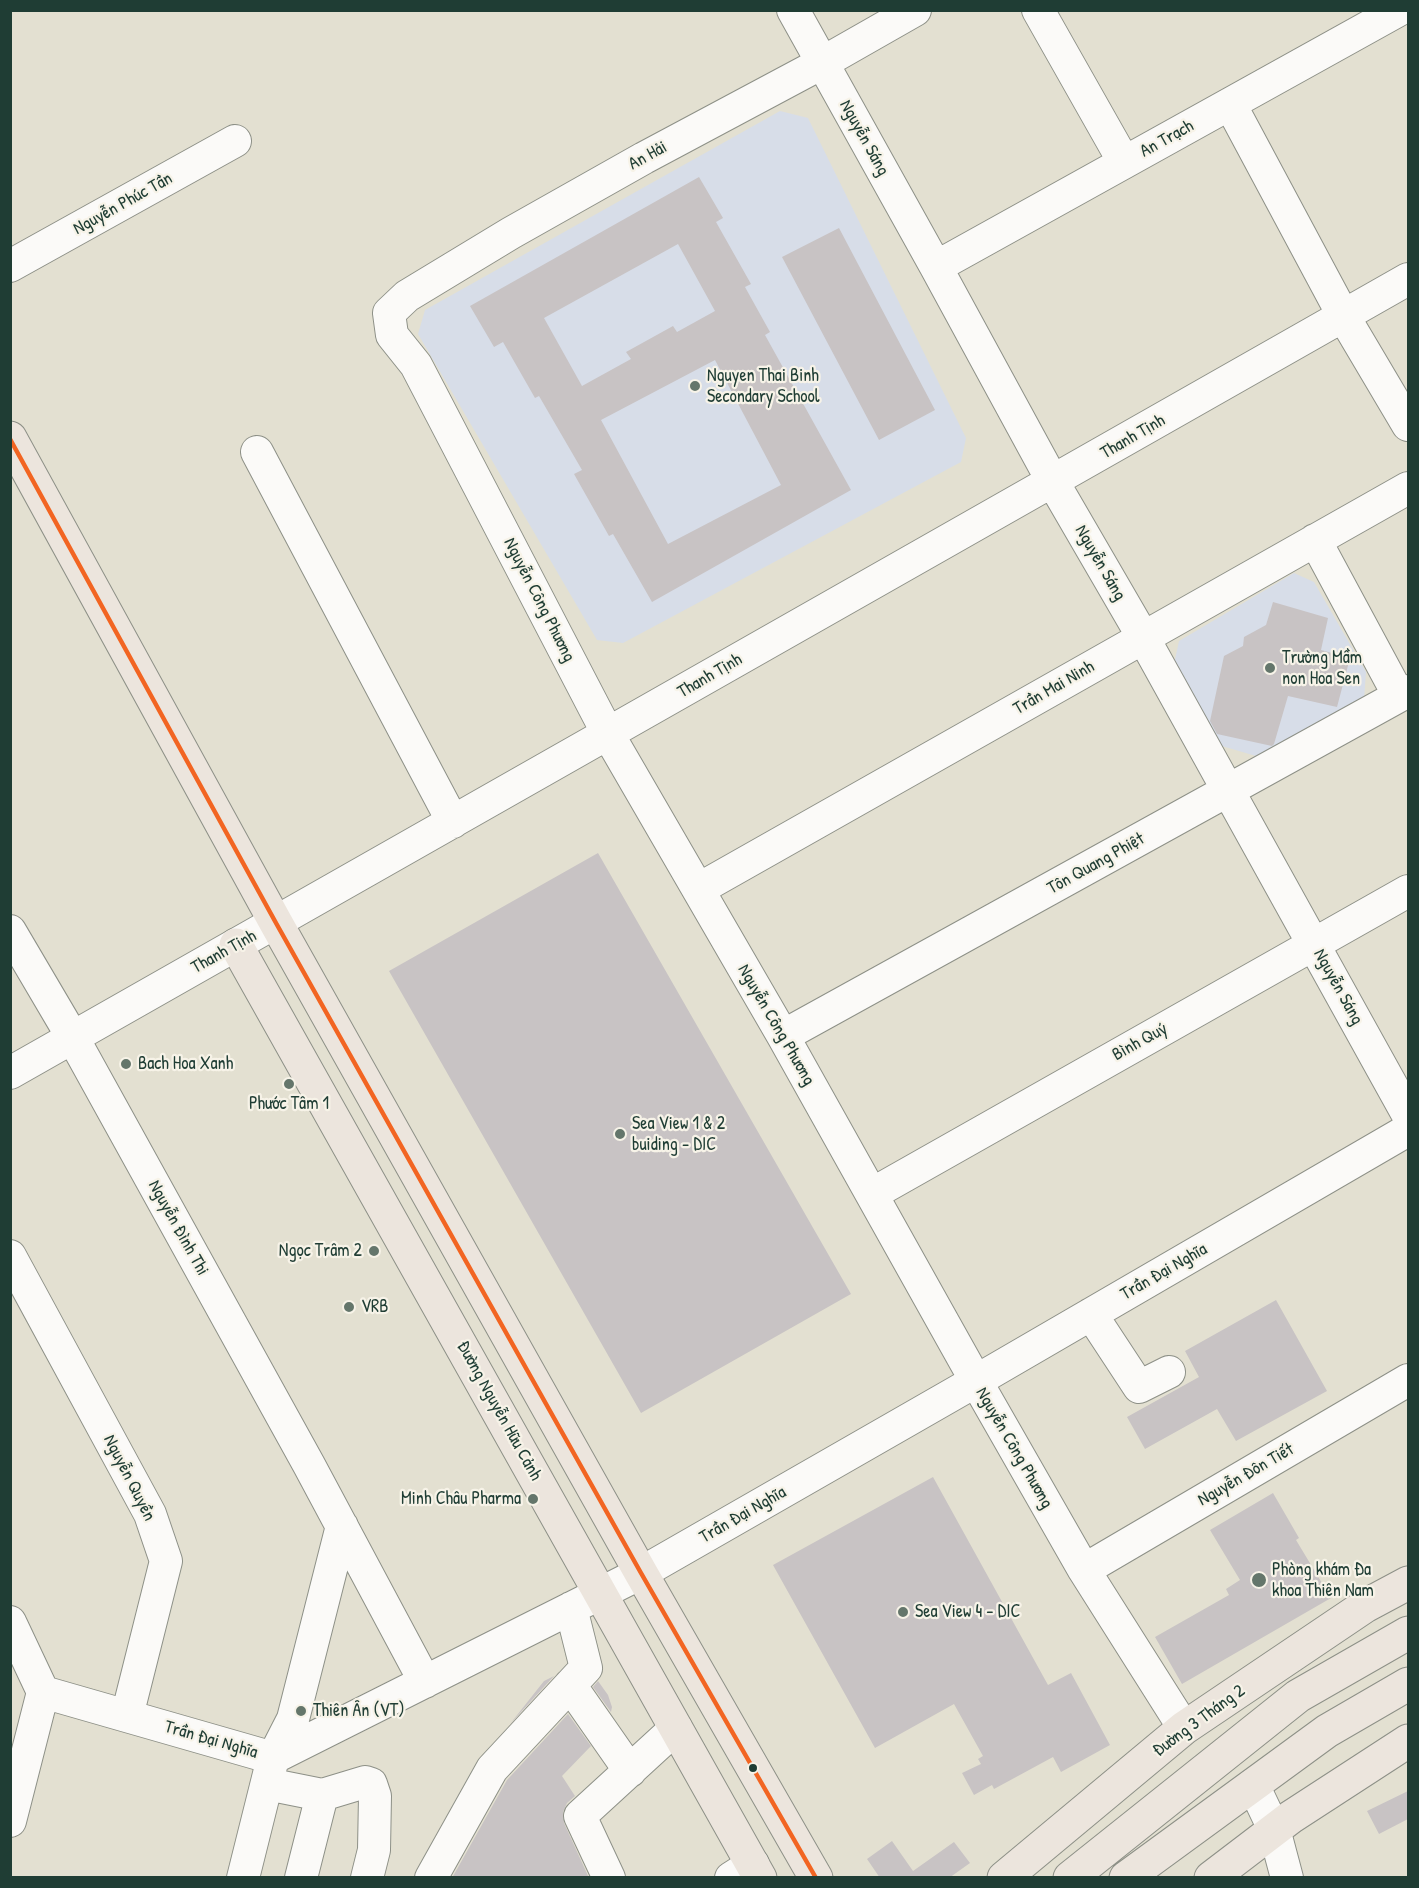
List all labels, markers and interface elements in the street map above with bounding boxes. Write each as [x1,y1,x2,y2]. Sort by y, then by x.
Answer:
street label: Nguyễn Sáng [834,96,894,180]
street label: An Trạch [1136,115,1198,163]
street label: An Hải [625,137,671,175]
street label: Nguyễn Phúc Tần [70,168,176,240]
place label: Nguyen Thai Binh Secondary School [707,365,820,407]
marker: Nguyen Thai Binh Secondary School [688,379,702,393]
street label: Thanh Tịnh [1097,410,1169,464]
street label: Nguyễn Sáng [1070,522,1130,604]
street label: Nguyễn Công Phương [498,534,580,666]
place label: Trường Mầm non Hoa Sen [1282,647,1362,690]
street label: Thanh Tịnh [674,649,746,703]
street label: Trần Mai Ninh [1010,656,1098,720]
marker: Trường Mầm non Hoa Sen [1263,661,1277,675]
street label: Tôn Quang Phiệt [1044,828,1148,900]
street label: Thanh Tịnh [188,925,260,979]
street label: Nguyễn Sáng [1308,945,1368,1029]
street label: Nguyễn Công Phương [733,961,819,1089]
street label: Bình Quý [1109,1018,1171,1066]
place label: Bach Hoa Xanh [138,1053,233,1075]
marker: Bach Hoa Xanh [119,1057,133,1071]
marker: Phước Tâm 1 [282,1077,296,1091]
place label: Phước Tâm 1 [249,1093,329,1115]
place label: Sea View 1 & 2 buiding - DIC [632,1113,725,1156]
marker: Sea View 1 & 2 buiding - DIC [613,1127,627,1141]
street label: Nguyễn Đình Thi [143,1177,213,1279]
street label: Trần Đại Nghĩa [1117,1239,1211,1305]
place label: Ngọc Trâm 2 [279,1240,362,1262]
marker: Ngọc Trâm 2 [367,1244,381,1258]
place label: VRB [361,1296,388,1318]
marker: VRB [342,1300,356,1314]
street label: Đường Nguyễn Hữu Cảnh [452,1338,546,1484]
street label: Nguyễn Công Phương [971,1384,1057,1512]
street label: Nguyễn Quyền [98,1431,160,1525]
street label: Nguyễn Đôn Tiết [1194,1439,1298,1511]
street label: Trần Đại Nghĩa [696,1482,790,1548]
place label: Minh Châu Pharma [401,1488,521,1510]
marker: Minh Châu Pharma [526,1492,540,1506]
place label: Phòng khám Đa khoa Thiên Nam [1272,1559,1374,1602]
marker: Phòng khám Đa khoa Thiên Nam [1250,1571,1268,1589]
place label: Sea View 4 - DIC [915,1601,1020,1623]
marker: Sea View 4 - DIC [896,1605,910,1619]
street label: Đường 3 Tháng 2 [1149,1680,1249,1762]
place label: Thiên Ân (VT) [313,1700,405,1722]
marker: Thiên Ân (VT) [294,1704,308,1718]
street label: Trần Đại Nghĩa [162,1716,260,1764]
unlabelled marker [747,1762,759,1774]

